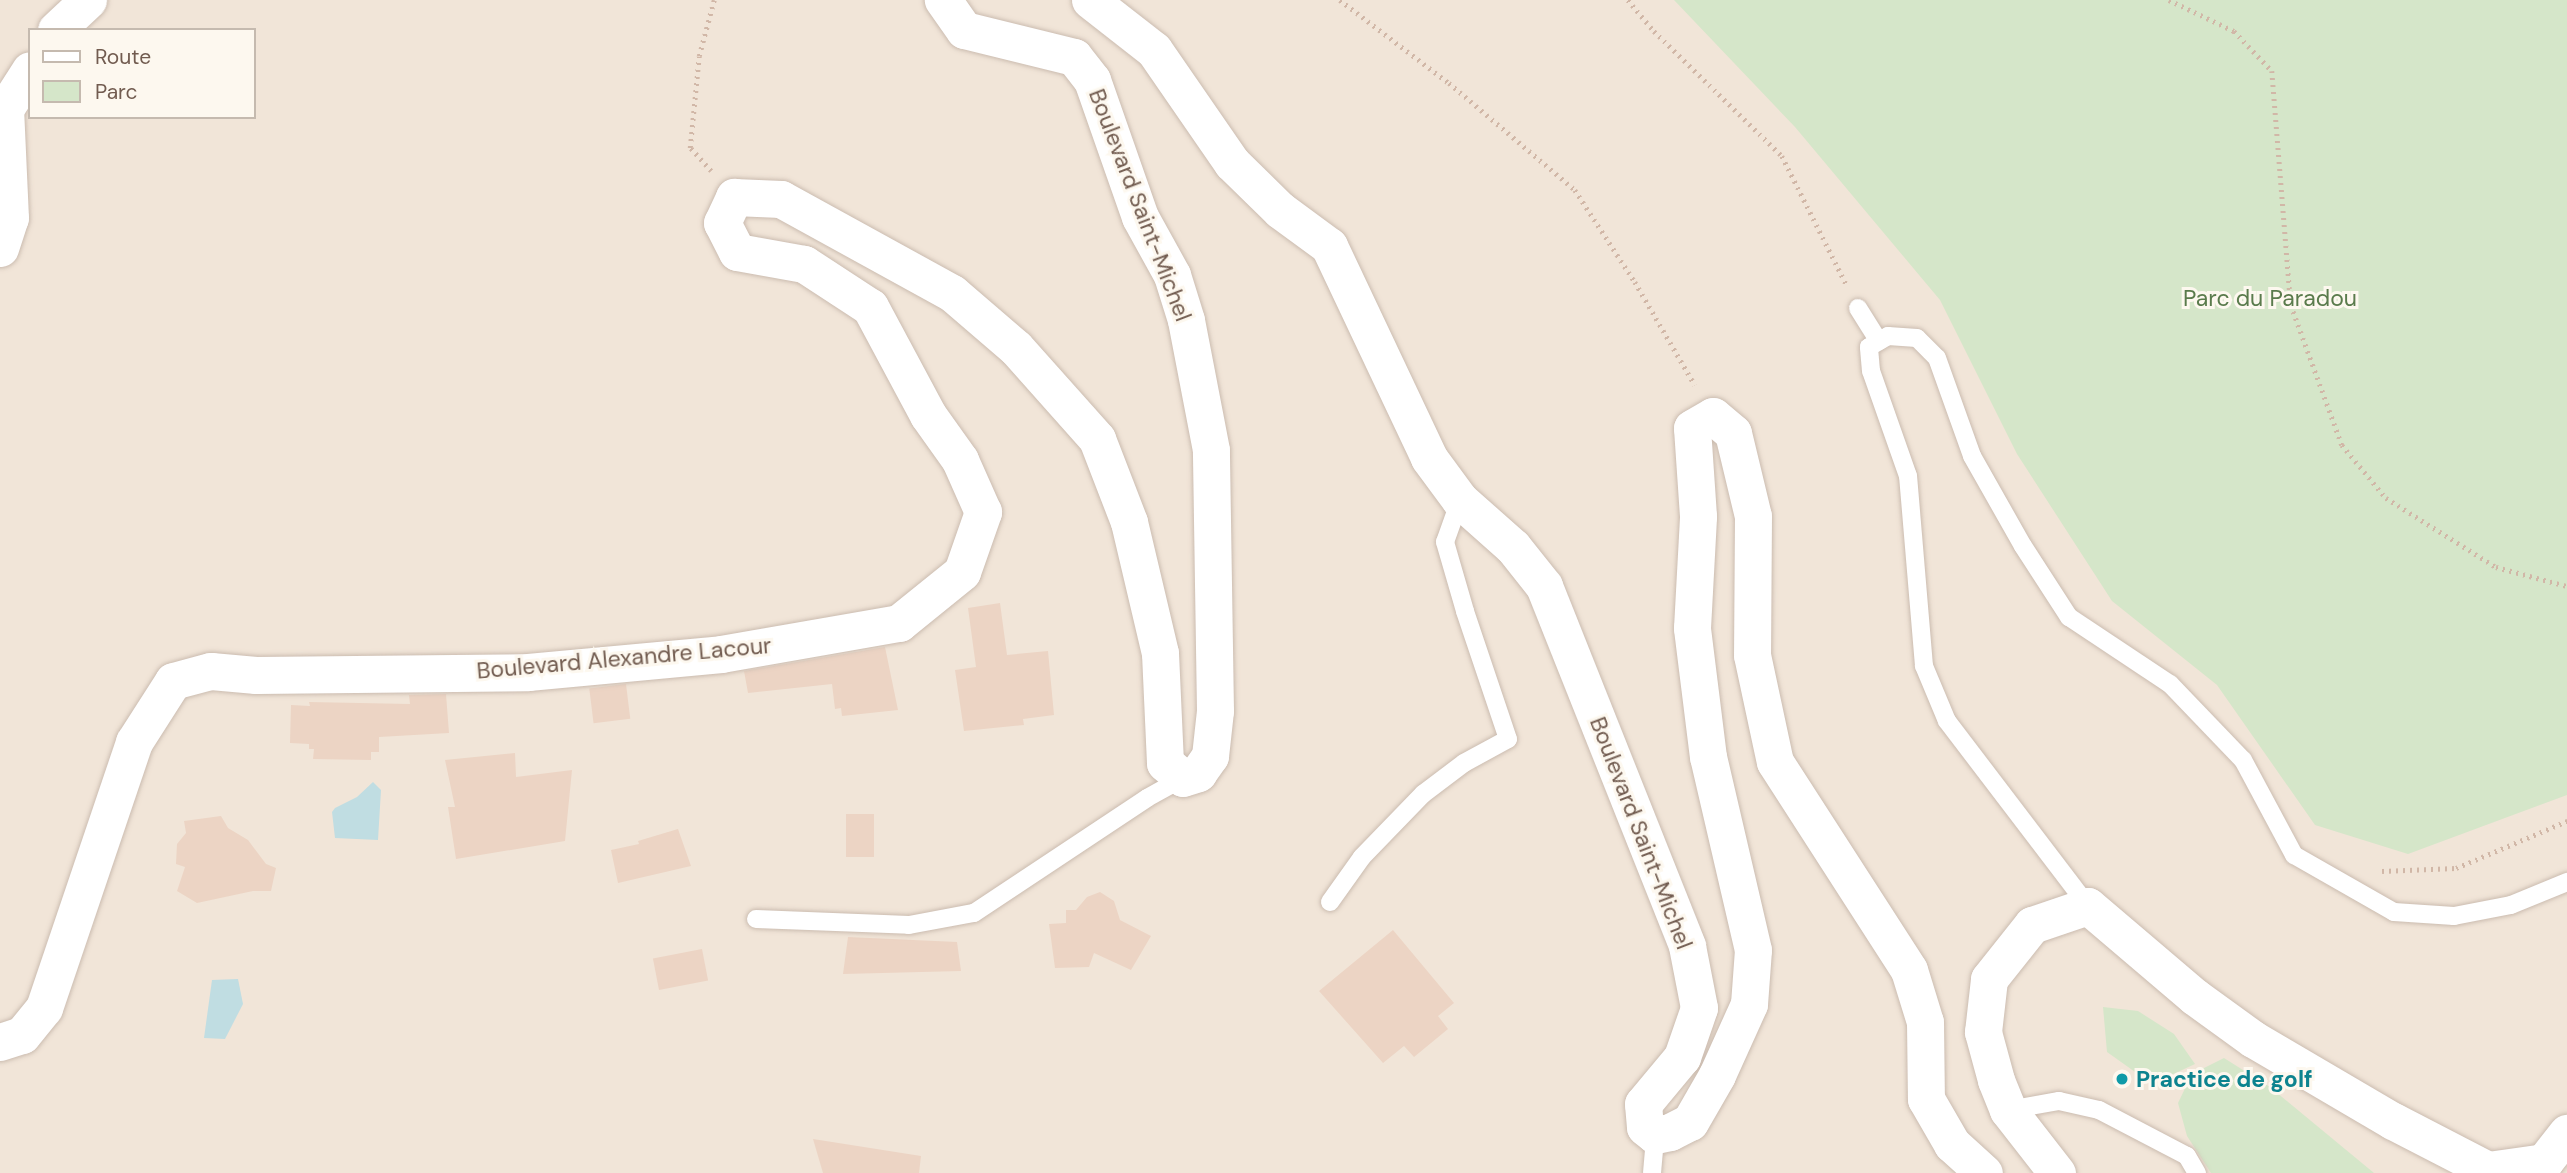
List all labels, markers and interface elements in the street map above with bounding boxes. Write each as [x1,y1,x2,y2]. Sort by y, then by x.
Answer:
legend [28,28,256,119]
text: Route [95,43,151,71]
text: Parc [95,78,138,106]
street label: Boulevard Saint-Michel [1083,85,1197,325]
park label: Parc du Paradou [2183,284,2357,312]
street label: Boulevard Alexandre Lacour [475,631,773,685]
street label: Boulevard Saint-Michel [1584,713,1698,953]
place label: Practice de golf [2136,1065,2313,1093]
marker: Practice de golf [2114,1071,2130,1087]

